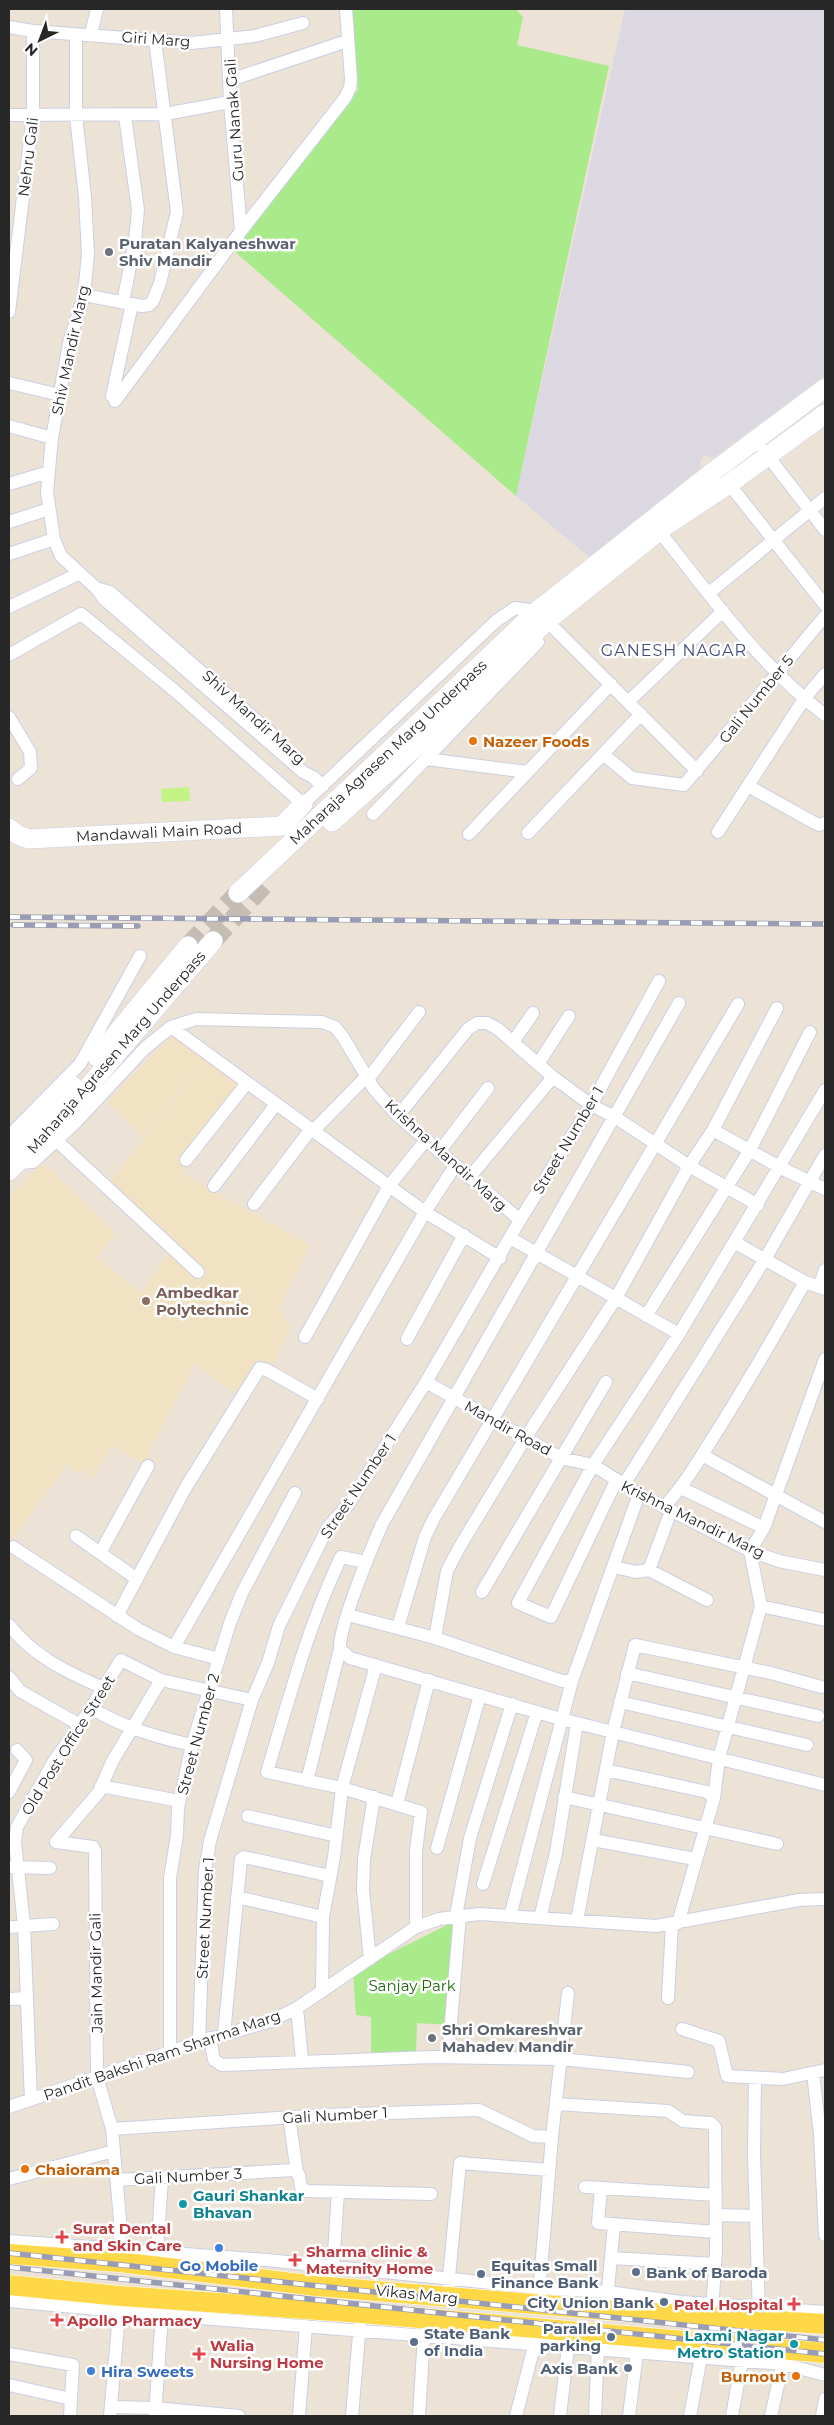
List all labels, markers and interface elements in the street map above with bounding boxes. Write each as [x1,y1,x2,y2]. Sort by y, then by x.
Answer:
north arrow [15,15,65,65]
street label: Giri Marg [121,27,191,51]
text: N [21,39,42,60]
street label: Guru Nanak Gali [220,58,248,182]
street label: Nehru Gali [14,116,42,198]
place label: Puratan Kalyaneshwar Shiv Mandir [119,234,296,270]
marker: Puratan Kalyaneshwar Shiv Mandir [103,246,115,258]
street label: Shiv Mandir Marg [47,283,93,417]
district label: GANESH NAGAR [601,641,747,660]
street label: Gali Number 5 [715,651,797,747]
street label: Maharaja Agrasen Marg Underpass [285,655,491,849]
street label: Shiv Mandir Marg [199,666,309,768]
place label: Nazeer Foods [483,732,589,751]
marker: Nazeer Foods [467,735,479,747]
street label: Mandawali Main Road [75,818,243,846]
street label: Maharaja Agrasen Marg Underpass [23,947,209,1157]
street label: Street Number 1 [528,1083,608,1197]
street label: Krishna Mandir Marg [381,1095,511,1215]
place label: Ambedkar Polytechnic [155,1283,249,1319]
marker: Ambedkar Polytechnic [140,1295,152,1307]
street label: Mandir Road [461,1396,555,1460]
street label: Street Number 1 [316,1430,400,1542]
street label: Krishna Mandir Marg [618,1476,768,1562]
street label: Old Post Office Street [17,1671,119,1819]
street label: Street Number 2 [173,1671,223,1797]
street label: Street Number 1 [192,1857,218,1979]
street label: Jain Mandir Gali [85,1913,107,2034]
park label: Sanjay Park [368,1976,456,1995]
street label: Pandit Bakshi Ram Sharma Marg [41,2005,283,2105]
place label: Shri Omkareshvar Mahadev Mandir [442,2020,583,2056]
marker: Shri Omkareshvar Mahadev Mandir [426,2032,438,2044]
street label: Gali Number 1 [282,2103,388,2127]
place label: Chaiorama [35,2160,120,2179]
marker: Chaiorama [19,2163,31,2175]
street label: Gali Number 3 [133,2164,243,2188]
place label: Gauri Shankar Bhavan [193,2186,305,2222]
marker: Gauri Shankar Bhavan [177,2198,189,2210]
place label: Surat Dental and Skin Care [73,2219,182,2255]
marker: Surat Dental and Skin Care [55,2230,69,2244]
marker: Go Mobile [213,2242,225,2254]
place label: Sharma clinic & Maternity Home [306,2242,433,2278]
marker: Sharma clinic & Maternity Home [288,2253,302,2267]
place label: Go Mobile [180,2256,258,2275]
place label: Equitas Small Finance Bank [491,2256,599,2292]
place label: Bank of Baroda [646,2263,768,2282]
marker: Bank of Baroda [630,2266,642,2278]
marker: Equitas Small Finance Bank [475,2268,487,2280]
street label: Vikas Marg [375,2280,459,2308]
place label: City Union Bank [527,2293,654,2312]
place label: Patel Hospital [674,2295,783,2314]
marker: City Union Bank [658,2296,670,2308]
marker: Patel Hospital [787,2297,801,2311]
place label: Apollo Pharmacy [66,2311,203,2330]
marker: Apollo Pharmacy [51,2314,63,2326]
place label: Parallel parking [540,2319,601,2355]
place label: State Bank of India [424,2324,510,2360]
place label: Laxmi Nagar Metro Station [677,2326,785,2362]
marker: Parallel parking [605,2331,617,2343]
place label: Walia Nursing Home [210,2336,324,2372]
marker: State Bank of India [408,2336,420,2348]
marker: Laxmi Nagar Metro Station [788,2338,800,2350]
marker: Walia Nursing Home [192,2347,206,2361]
place label: Axis Bank [539,2359,618,2378]
place label: Hira Sweets [101,2362,194,2381]
marker: Axis Bank [622,2362,634,2374]
marker: Hira Sweets [85,2365,97,2377]
place label: Burnout [721,2367,786,2386]
marker: Burnout [790,2370,802,2382]

